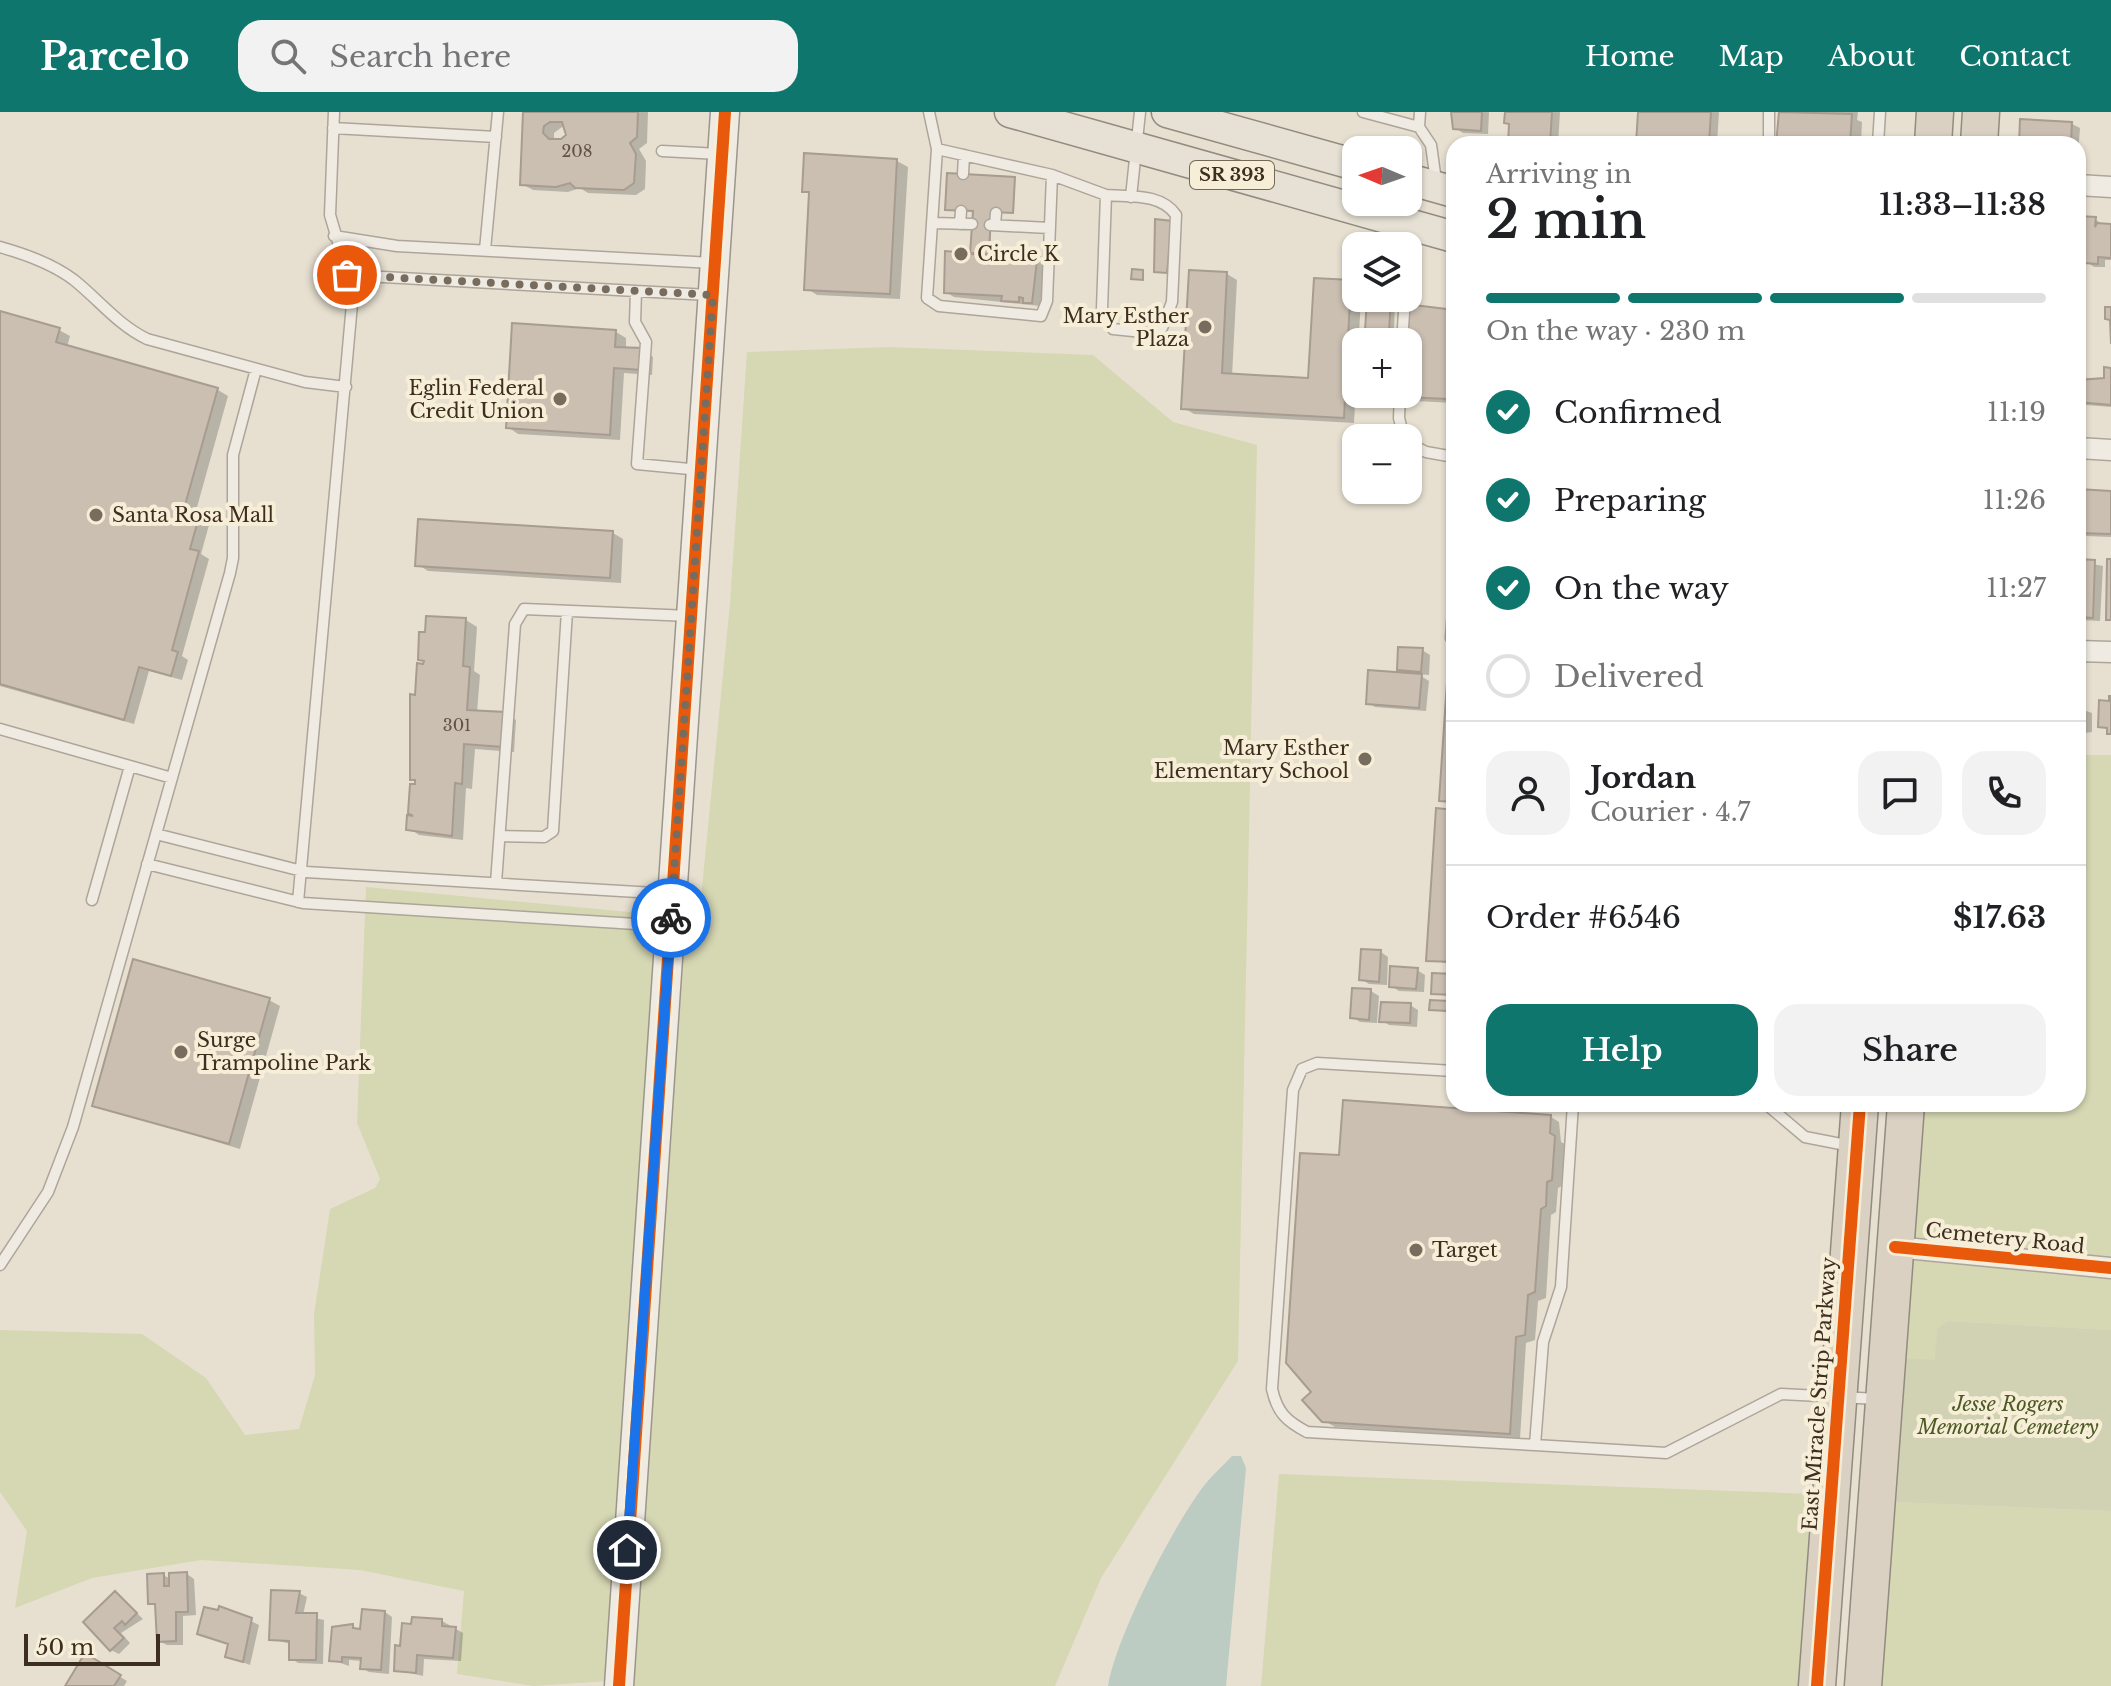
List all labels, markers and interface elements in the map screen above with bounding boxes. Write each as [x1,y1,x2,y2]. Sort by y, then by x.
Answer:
search box [238,20,798,92]
text: Parcelo [40,33,190,80]
icon: search [266,34,310,78]
text: Search here [330,38,511,75]
text: Home [1585,39,1675,74]
text: Map [1719,39,1784,74]
text: About [1828,39,1915,74]
text: Contact [1959,39,2071,74]
north arrow [1342,136,1422,216]
map controls [1342,136,1422,504]
house number: 208 [562,141,592,161]
text: Arriving in [1486,158,1632,190]
road number: SR 393 [1190,161,1274,189]
text: 11:33–11:38 [1879,186,2046,223]
text: 2 min [1486,188,1646,252]
button: layers [1342,232,1422,312]
pin [313,241,381,309]
place label: Circle K [977,242,1060,266]
marker: Circle K [952,245,970,263]
icon: bag [325,253,369,297]
place label: Mary Esther Plaza [1063,304,1190,351]
text: On the way · 230 m [1486,315,1745,347]
marker: Mary Esther Plaza [1196,318,1214,336]
button: + [1342,328,1422,408]
place label: Eglin Federal Credit Union [409,376,544,423]
marker: Eglin Federal Credit Union [551,390,569,408]
icon: check [1486,390,1530,434]
text: Confirmed [1554,394,1722,431]
text: 11:19 [1987,396,2046,428]
button: − [1342,424,1422,504]
icon: check [1486,478,1530,522]
text: Preparing [1554,482,1706,519]
text: 11:26 [1983,484,2046,516]
place label: Santa Rosa Mall [112,503,274,527]
marker: Santa Rosa Mall [87,506,105,524]
icon: check [1486,566,1530,610]
text: On the way [1554,570,1729,607]
text: 11:27 [1986,572,2046,604]
text: Delivered [1554,658,1704,695]
house number: 301 [443,715,471,735]
place label: Mary Esther Elementary School [1154,736,1349,783]
marker: Mary Esther Elementary School [1356,750,1374,768]
button: person [1486,751,1570,835]
button: chat [1858,751,1942,835]
button: phone [1962,751,2046,835]
text: Jordan [1590,759,1696,796]
text: Courier · 4.7 [1590,796,1750,828]
courier [631,878,711,958]
icon: bike [649,896,693,940]
text: Order #6546 [1486,899,1681,936]
text: $17.63 [1953,899,2046,936]
button: Help [1486,1004,1758,1096]
button: Share [1774,1004,2046,1096]
place label: Surge Trampoline Park [197,1028,372,1075]
marker: Surge Trampoline Park [172,1043,190,1061]
street label: Cemetery Road [1924,1218,2086,1258]
place label: Target [1432,1238,1498,1262]
marker: Target [1407,1241,1425,1259]
street label: East Miracle Strip Parkway [1797,1256,1841,1532]
park label: Jesse Rogers Memorial Cemetery [1916,1392,2099,1439]
pin [593,1516,661,1584]
icon: home [605,1528,649,1572]
scale bar [24,1630,160,1666]
text: 50 m [36,1634,94,1661]

